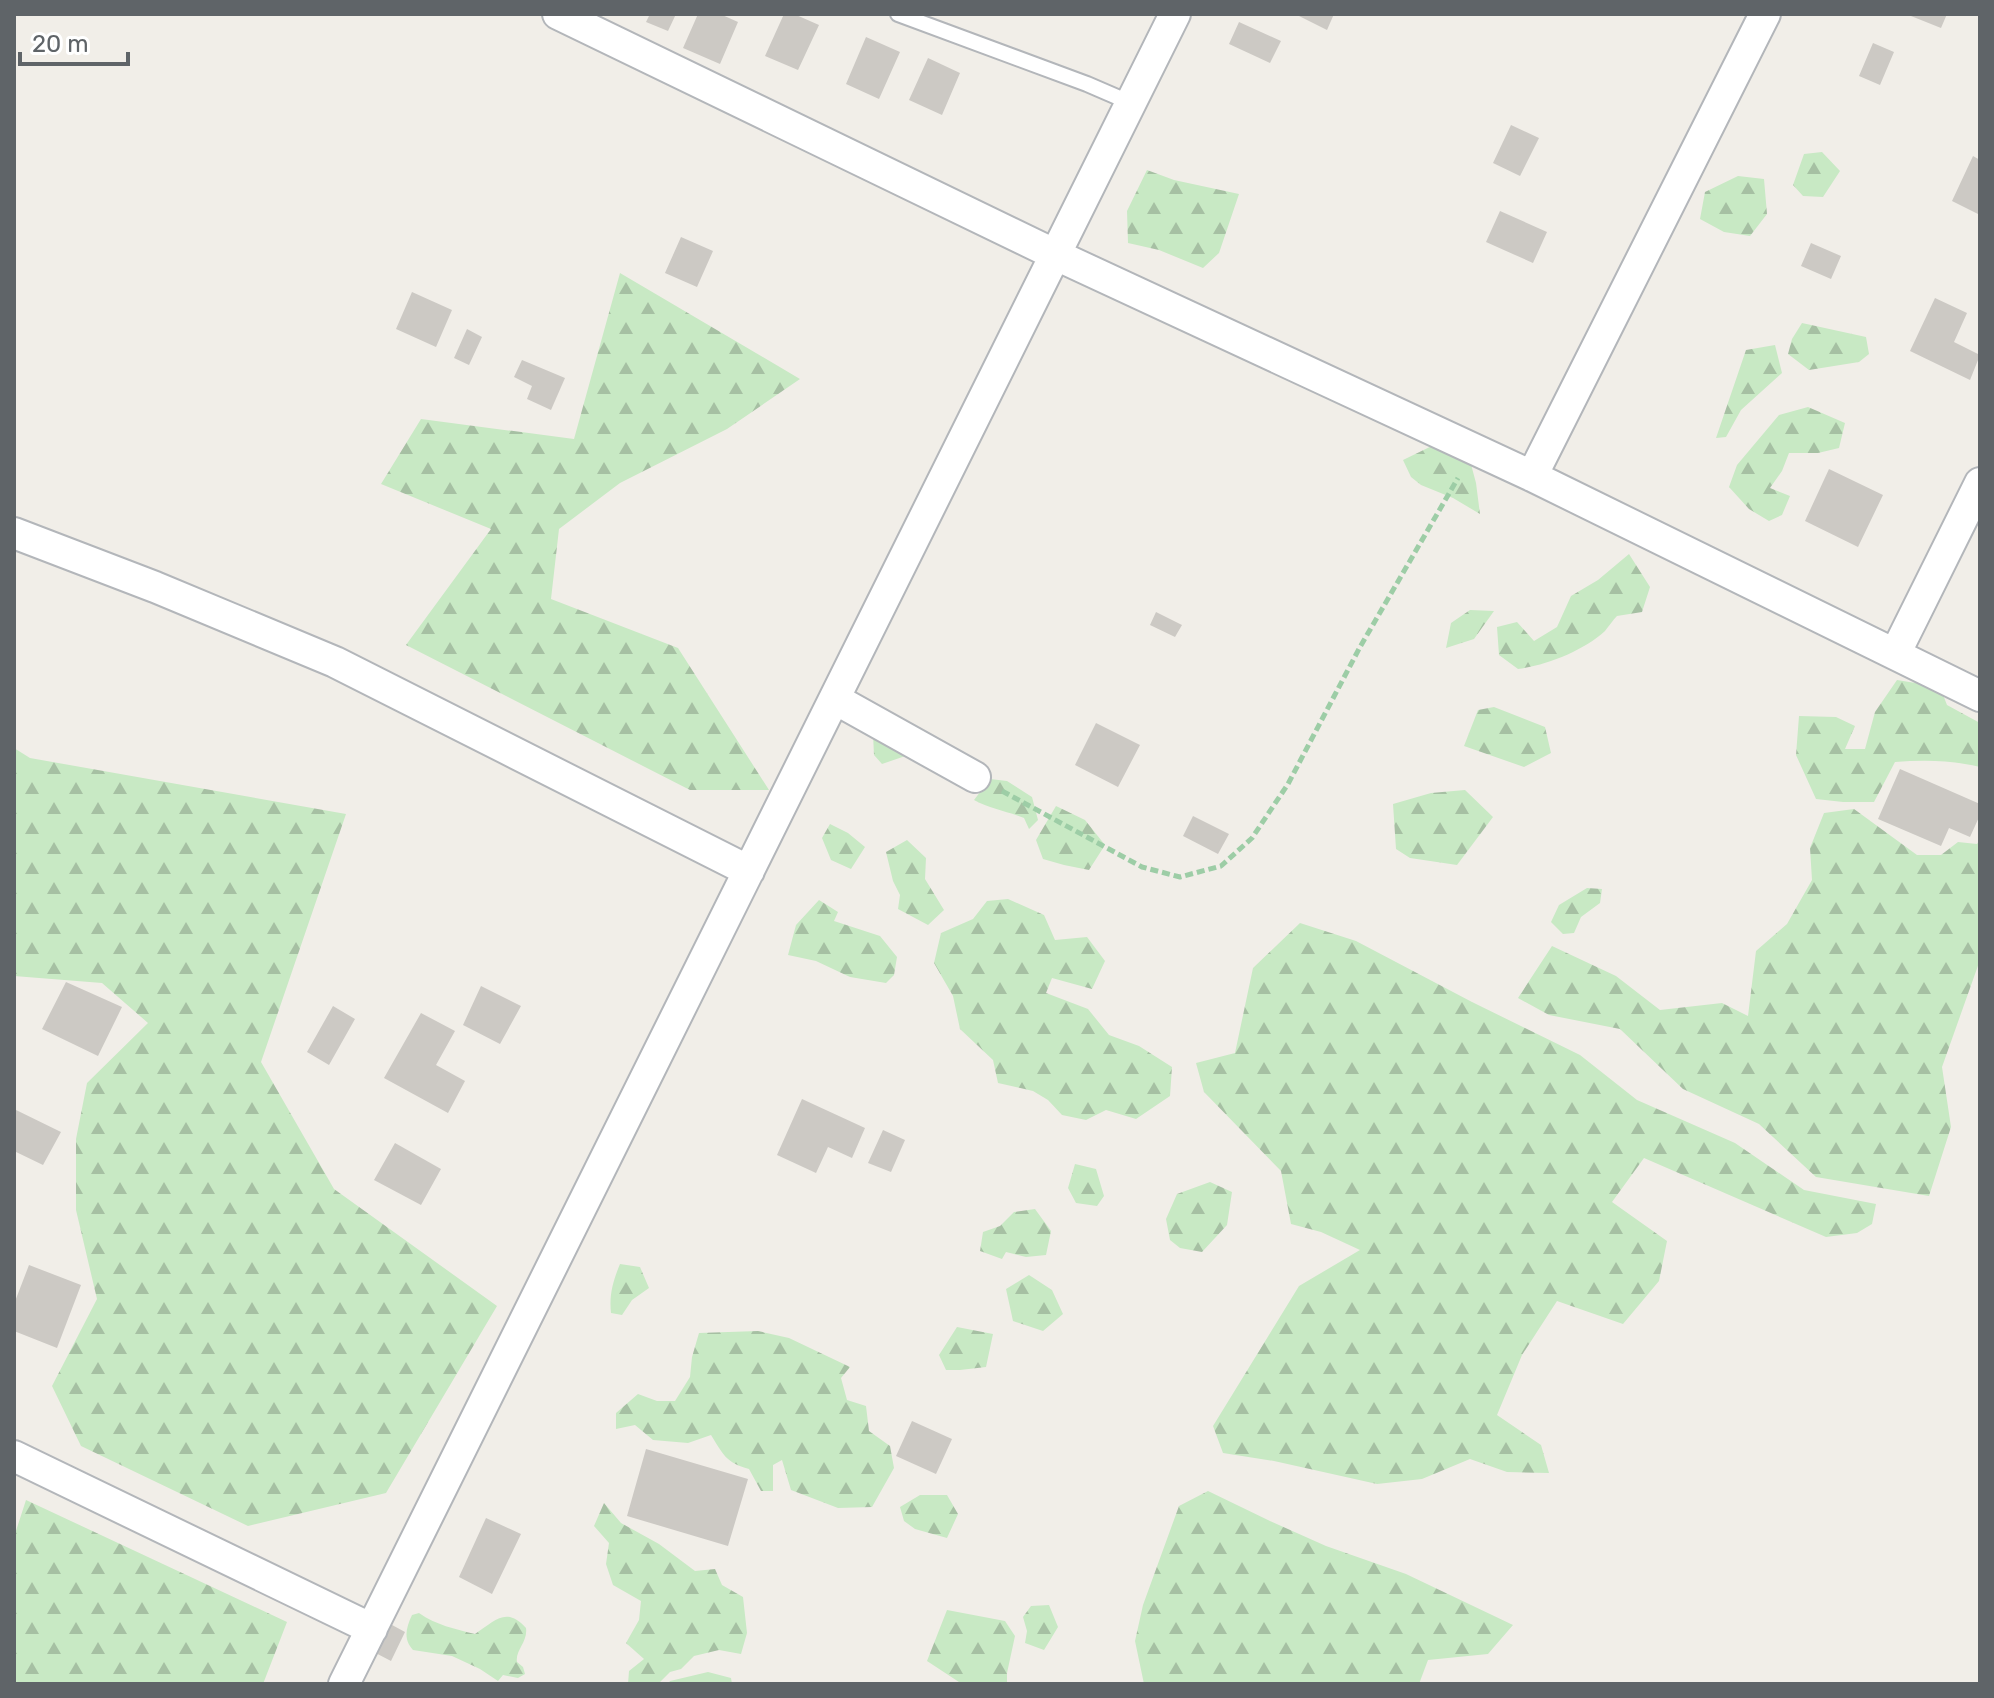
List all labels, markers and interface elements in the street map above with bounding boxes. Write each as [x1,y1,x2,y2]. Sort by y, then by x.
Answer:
scale bar [20,16,128,66]
text: 20 m [32,30,89,58]

